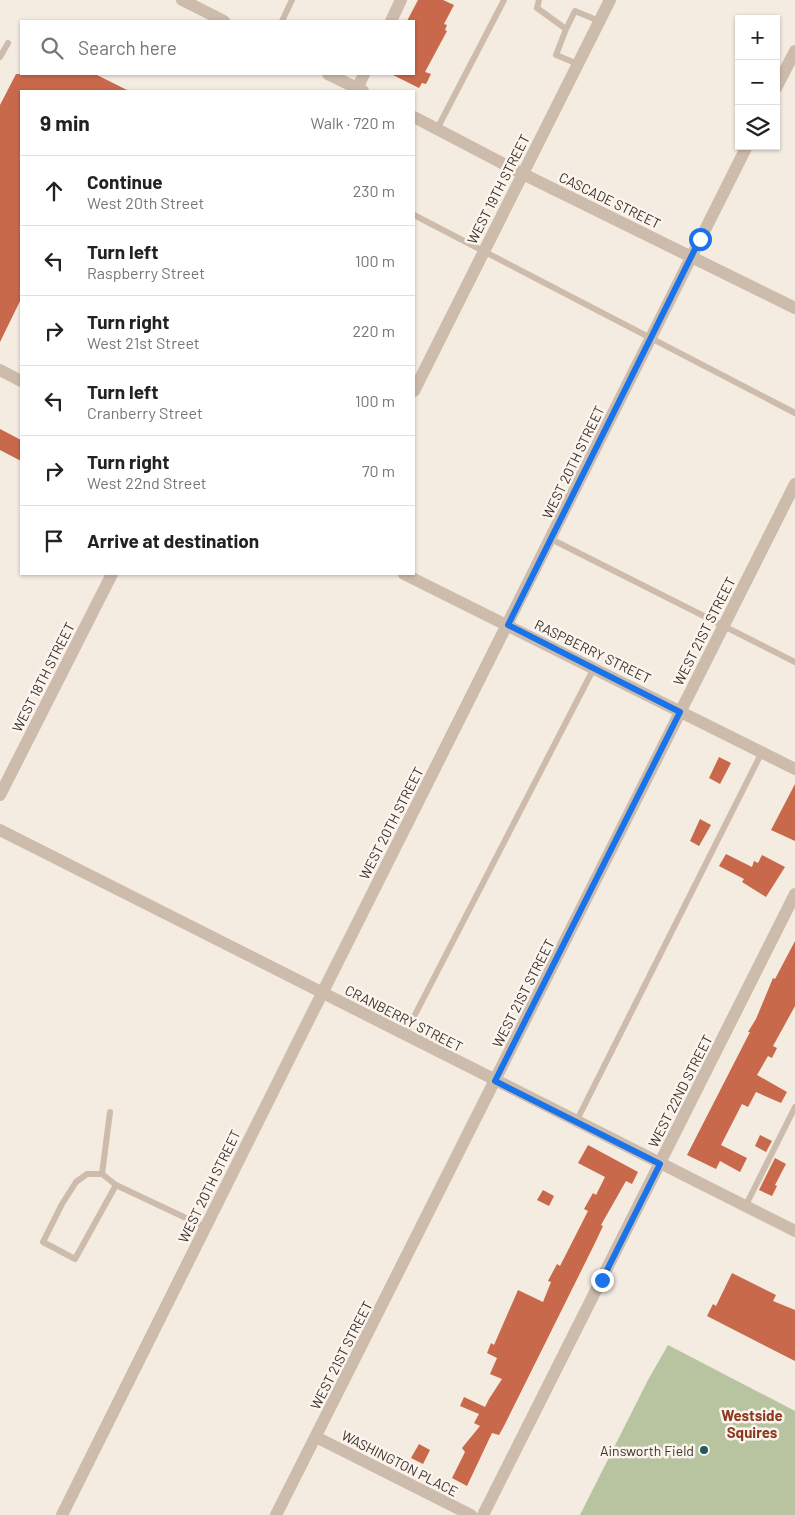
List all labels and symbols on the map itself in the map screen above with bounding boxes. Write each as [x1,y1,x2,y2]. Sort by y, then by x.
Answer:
street label: WEST 19TH STREET [463,131,533,247]
street label: CASCADE STREET [556,168,664,232]
route start [689,228,712,251]
street label: WEST 20TH STREET [538,403,608,521]
street label: WEST 21ST STREET [669,574,739,688]
street label: RASPBERRY STREET [532,615,654,687]
street label: WEST 18TH STREET [8,619,78,735]
street label: WEST 20TH STREET [355,764,427,882]
street label: WEST 21ST STREET [488,936,558,1050]
street label: CRANBERRY STREET [342,981,466,1055]
street label: WEST 22ND STREET [644,1032,716,1150]
street label: WEST 20TH STREET [174,1127,244,1245]
route end [591,1269,614,1292]
street label: WEST 21ST STREET [306,1298,376,1412]
district label: Westside Squires [721,1406,783,1441]
street label: WASHINGTON PLACE [339,1426,461,1500]
place label: Ainsworth Field [600,1442,694,1459]
marker: Ainsworth Field [698,1444,710,1456]

